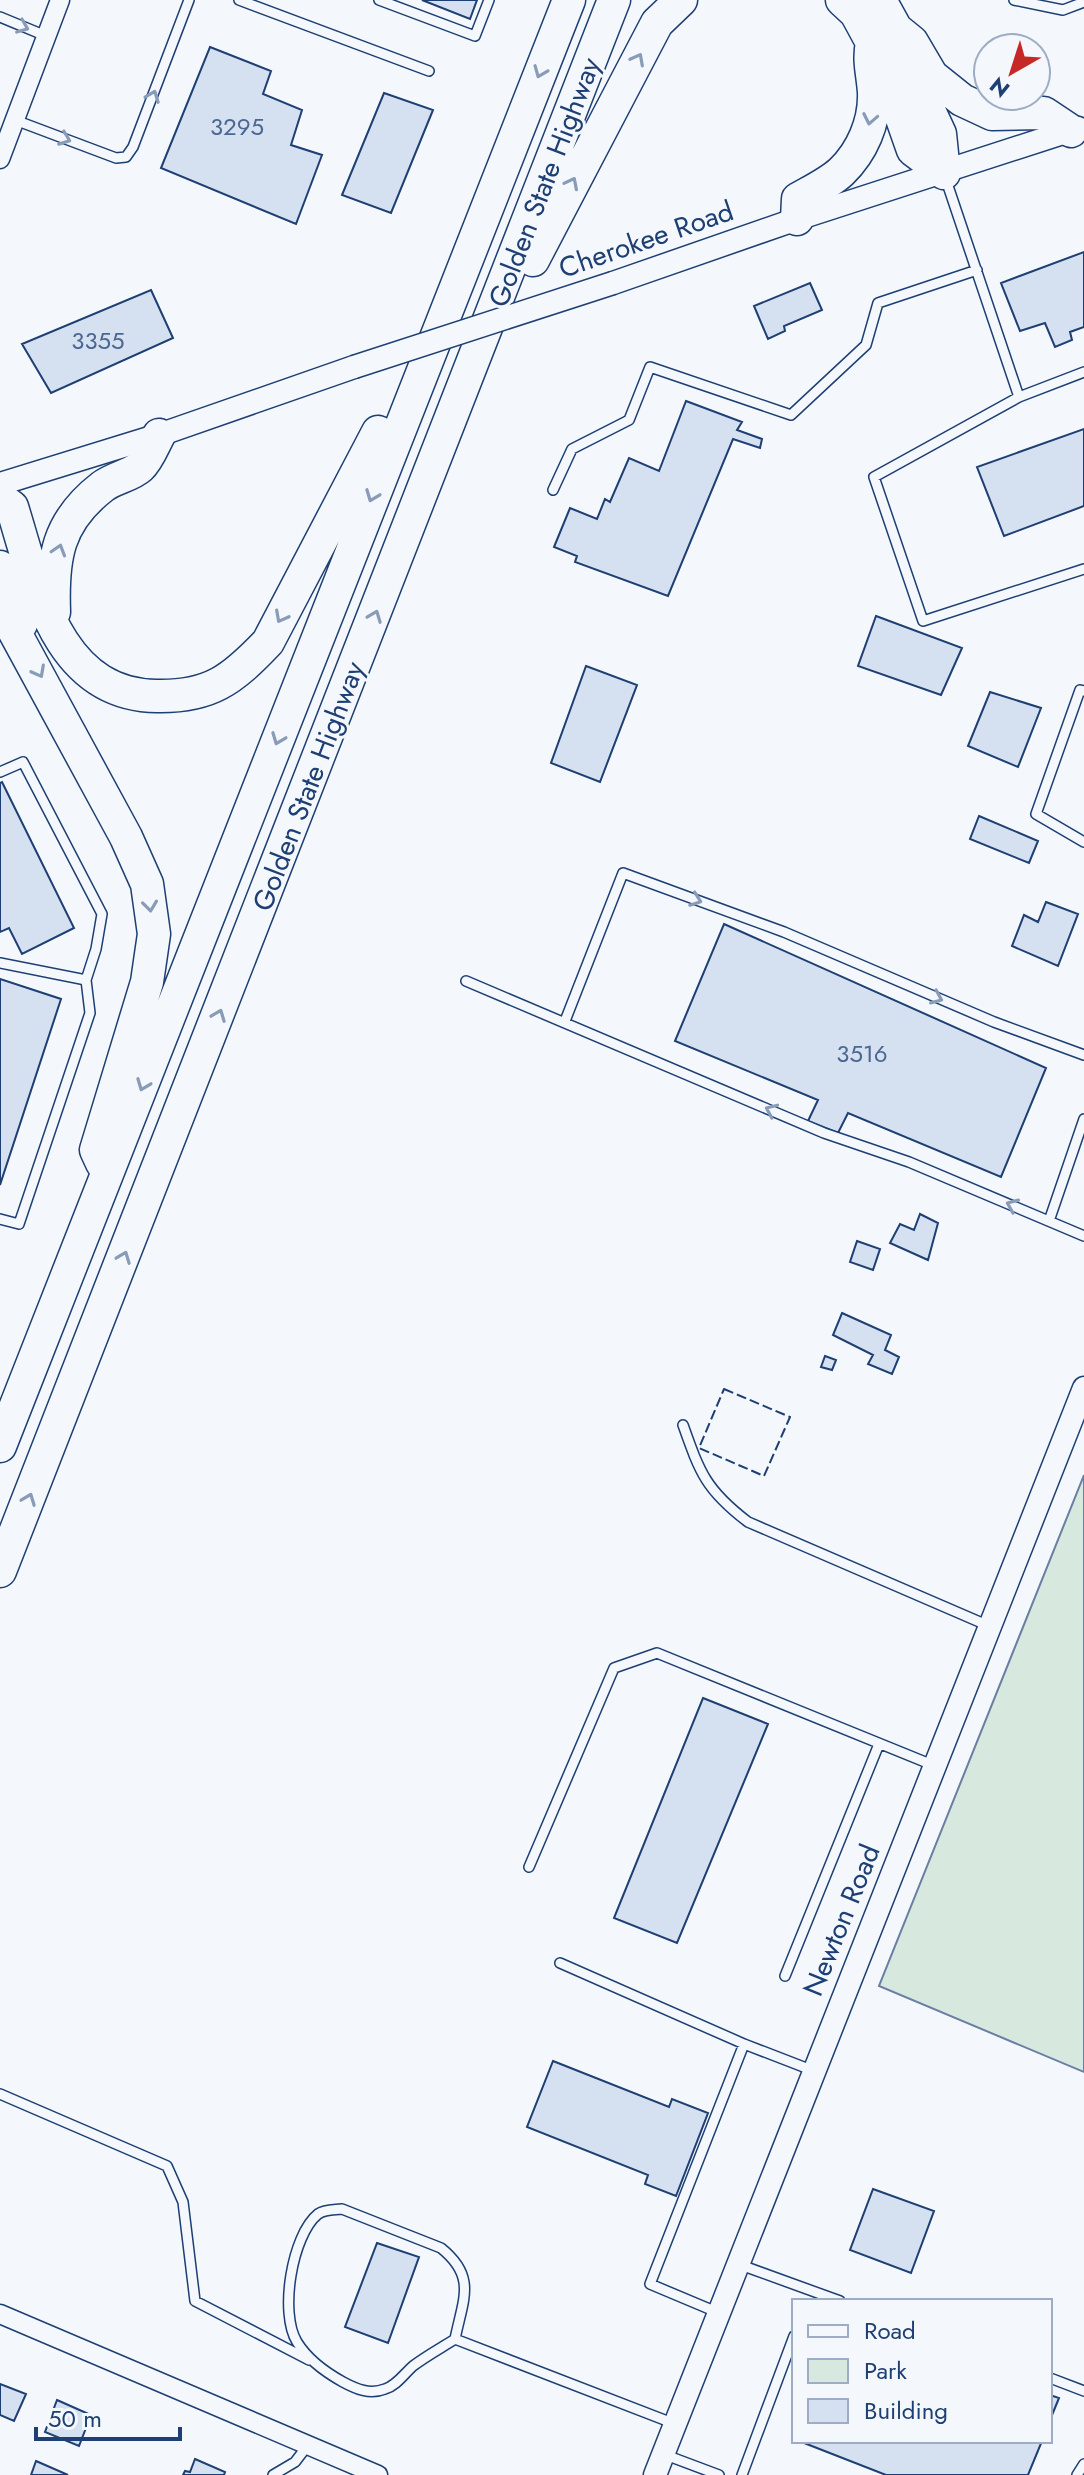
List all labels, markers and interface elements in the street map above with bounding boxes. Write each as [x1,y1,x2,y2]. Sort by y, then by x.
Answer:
one-way arrow [15,17,29,33]
north arrow [972,32,1052,112]
street label: Golden State Highway [478,51,611,313]
one-way arrow [628,53,643,67]
one-way arrow [534,64,550,78]
text: N [983,70,1016,105]
one-way arrow [143,89,160,103]
house number: 3295 [210,109,264,144]
one-way arrow [862,113,879,126]
one-way arrow [57,129,71,146]
one-way arrow [563,177,578,192]
street label: Cherokee Road [553,190,739,289]
house number: 3355 [71,323,125,358]
one-way arrow [365,488,382,502]
one-way arrow [49,544,65,558]
one-way arrow [275,609,290,624]
one-way arrow [365,610,382,624]
street label: Golden State Highway [242,655,375,917]
one-way arrow [29,664,44,679]
one-way arrow [271,731,288,745]
one-way arrow [688,890,702,907]
one-way arrow [141,899,158,913]
one-way arrow [929,988,943,1004]
one-way arrow [209,1009,226,1023]
house number: 3516 [836,1036,888,1071]
one-way arrow [136,1077,153,1091]
one-way arrow [764,1103,779,1119]
one-way arrow [1006,1199,1020,1215]
one-way arrow [114,1251,130,1265]
one-way arrow [19,1493,35,1507]
street label: Newton Road [792,1838,890,2002]
legend [792,2299,1052,2443]
text: Road [864,2313,916,2348]
text: Park [864,2353,907,2388]
scale bar [36,2391,180,2441]
text: Building [864,2393,948,2428]
text: 50 m [48,2401,102,2436]

